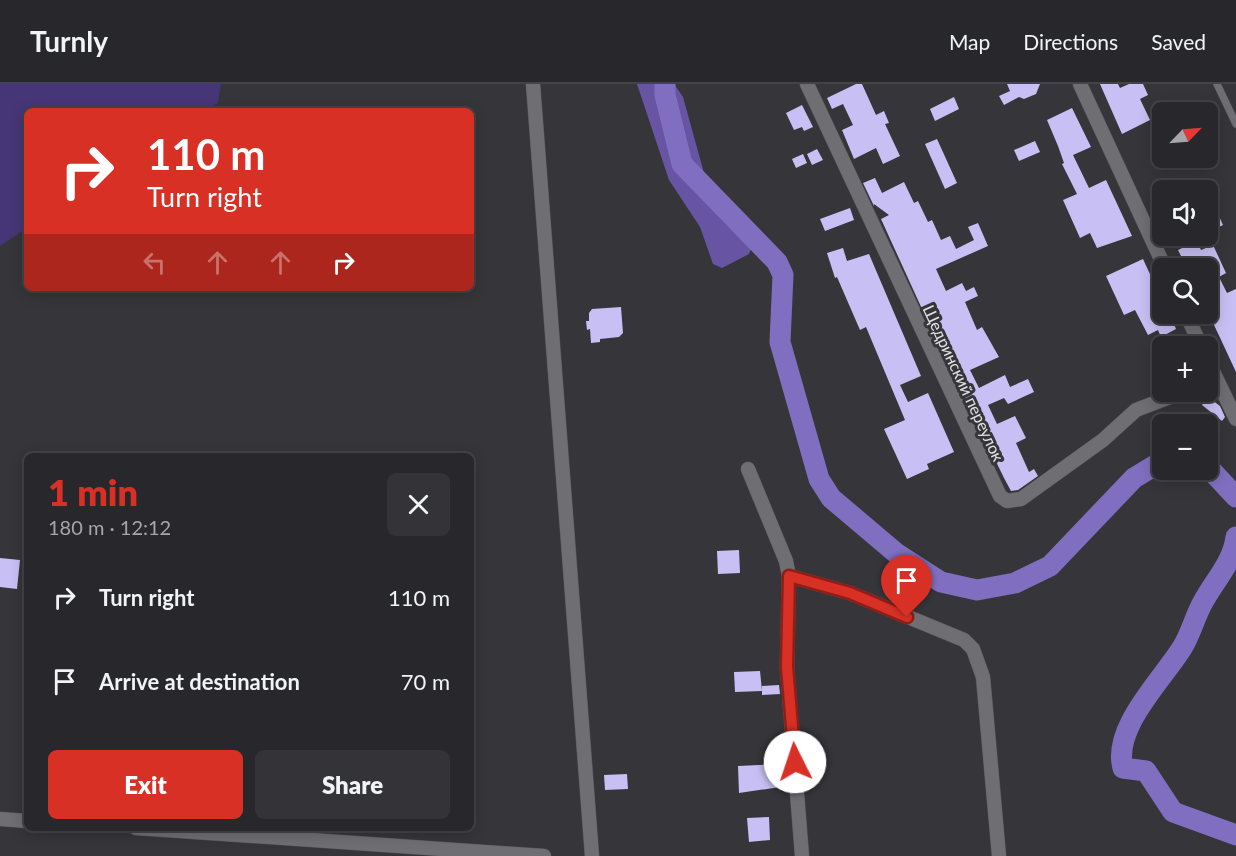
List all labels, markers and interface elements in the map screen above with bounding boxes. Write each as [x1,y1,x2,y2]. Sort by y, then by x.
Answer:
text: Turnly [30,24,108,58]
text: Map [949,29,990,54]
text: Directions [1023,29,1118,54]
text: Saved [1151,29,1206,54]
north arrow [1152,102,1218,168]
map controls [1152,102,1218,480]
text: 110 m [147,129,265,179]
icon: right [48,132,126,210]
text: Turn right [147,180,262,213]
button: sound [1152,180,1218,246]
icon: left [138,246,171,279]
icon: ahead [201,246,234,279]
icon: ahead [264,246,297,279]
icon: right [327,246,360,279]
button: search [1152,258,1218,324]
street label: Щедринский переулок [919,302,1009,465]
button: + [1152,336,1218,402]
button: − [1152,414,1218,480]
text: 1 min [48,470,138,514]
button: close [387,473,450,536]
text: 180 m · 12:12 [48,515,171,539]
pin [881,555,932,617]
icon: arrive [890,564,923,597]
icon: right [48,581,81,614]
text: Turn right [99,584,194,611]
text: 110 m [388,584,450,611]
icon: arrive [48,665,81,698]
text: Arrive at destination [99,668,300,695]
text: 70 m [401,668,450,695]
position arrow [763,730,827,794]
button: Exit [48,750,243,819]
button: Share [255,750,450,819]

